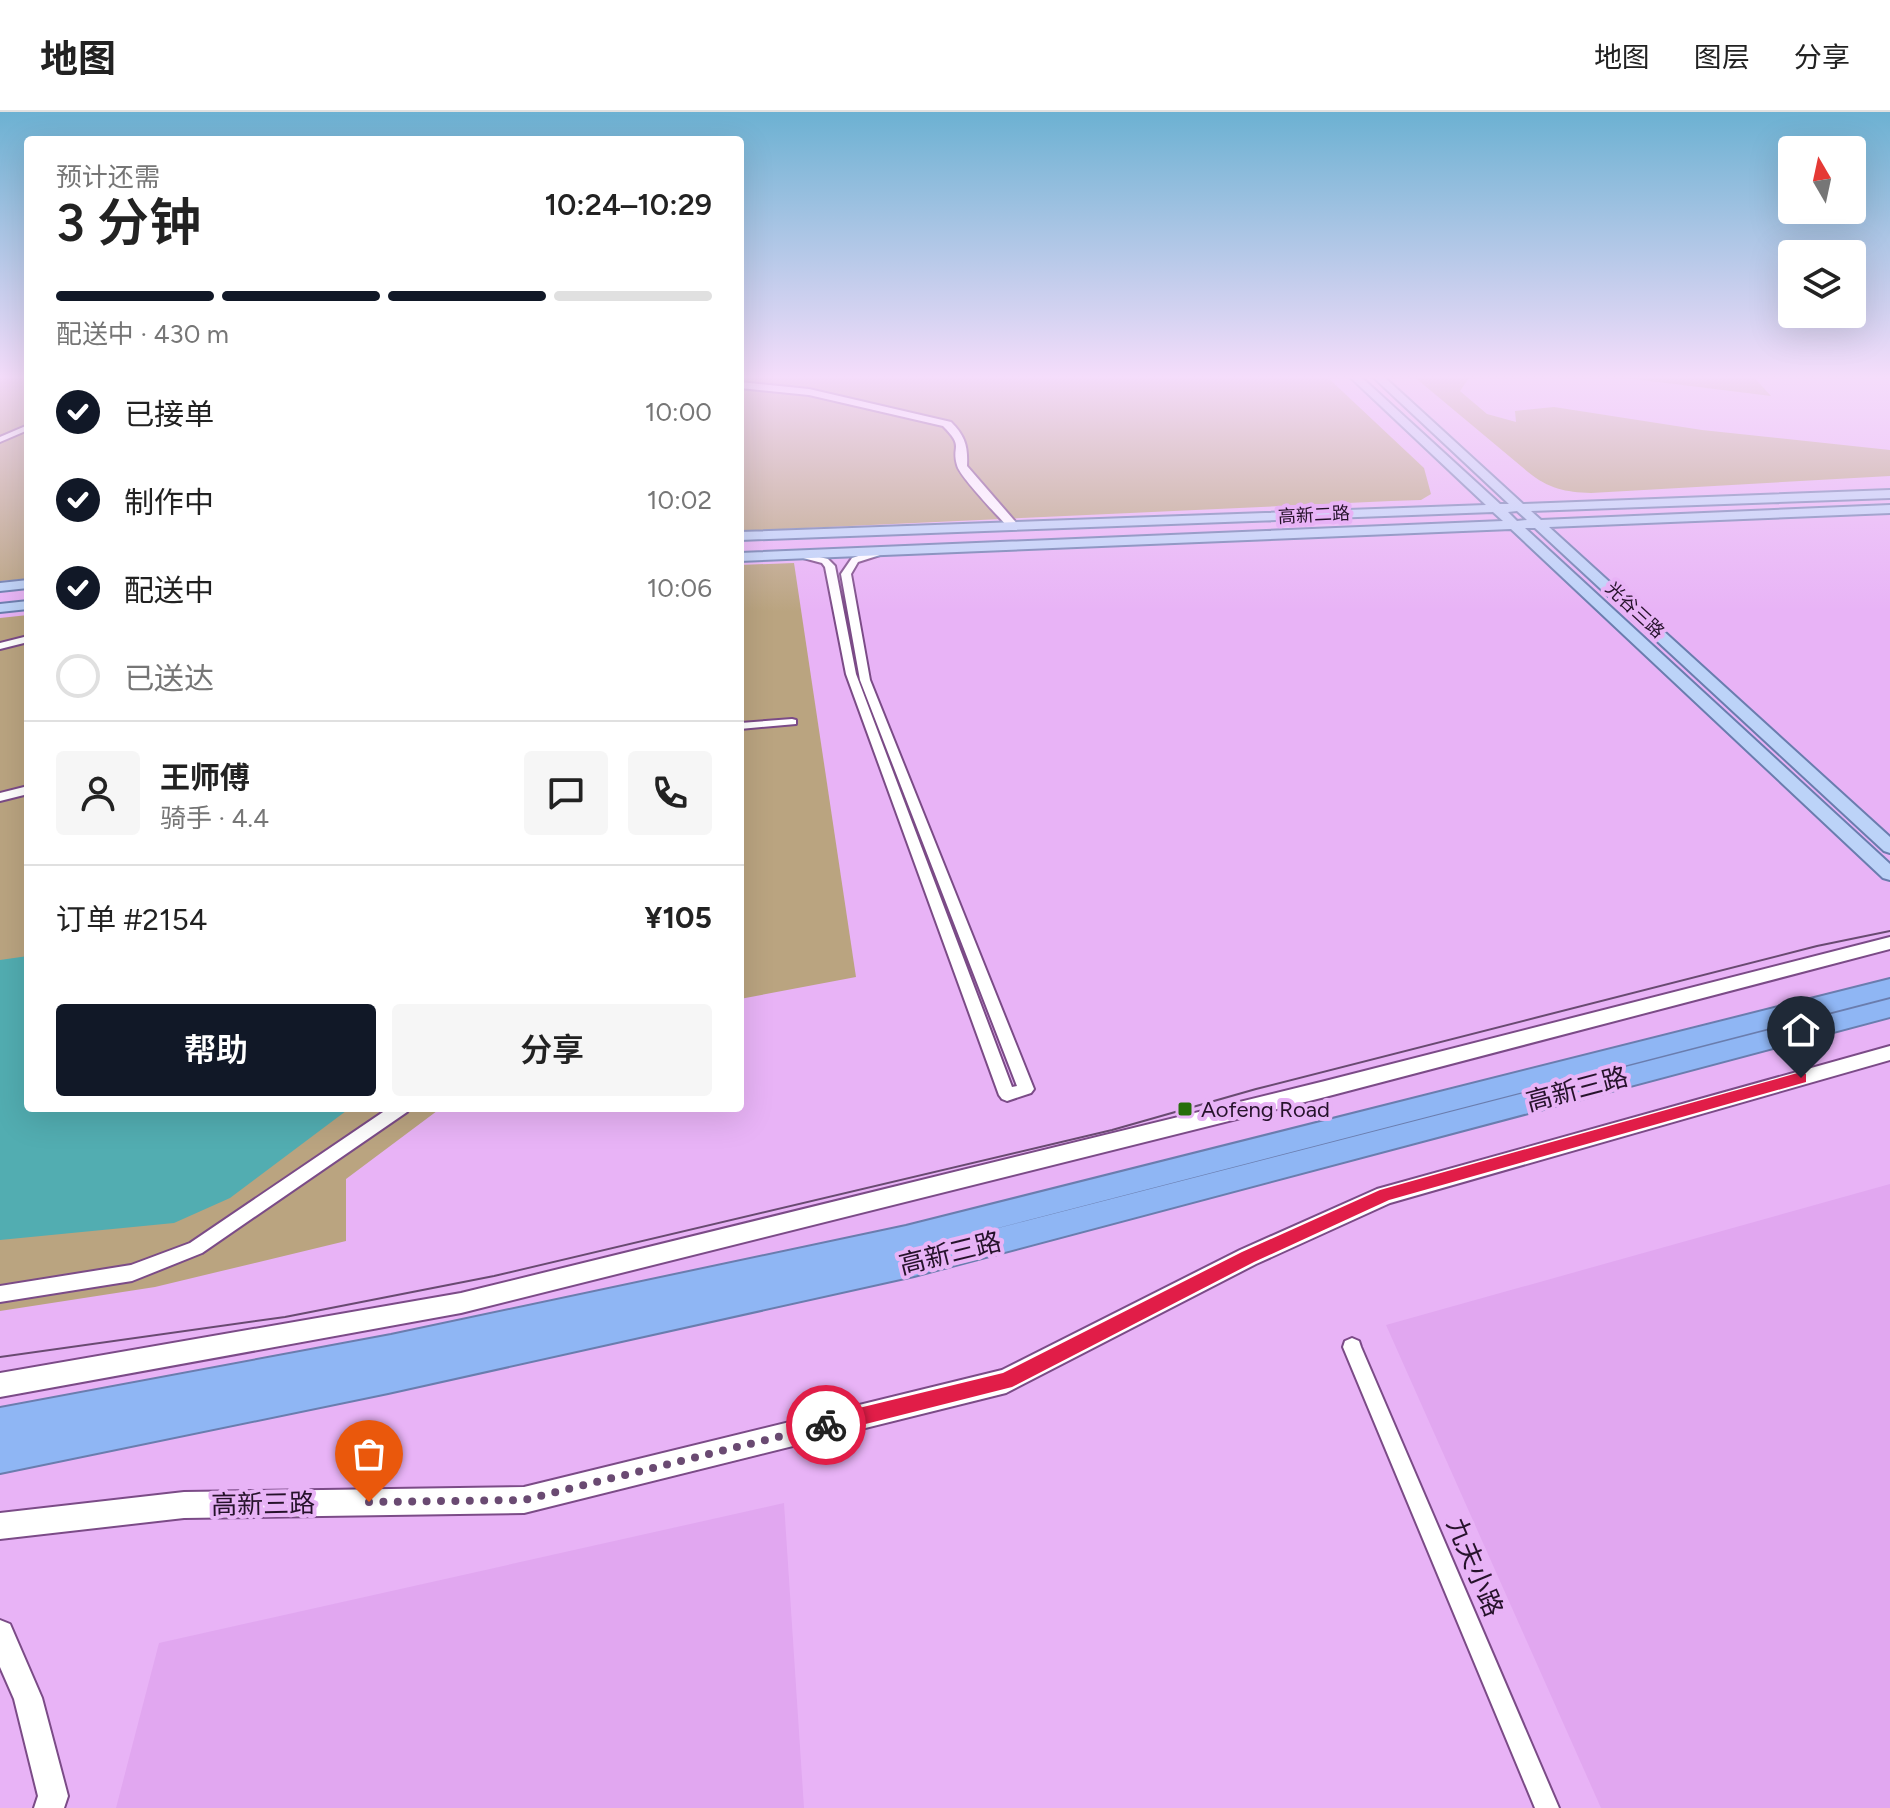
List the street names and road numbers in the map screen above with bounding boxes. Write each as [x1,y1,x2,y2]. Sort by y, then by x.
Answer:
street label: 高新二路 [1277,502,1351,528]
street label: 光谷三路 [1601,577,1669,643]
street label: 高新三路 [1523,1060,1631,1118]
street label: 高新三路 [896,1225,1004,1281]
street label: 高新三路 [211,1487,315,1521]
street label: 九夫小路 [1440,1513,1510,1621]

